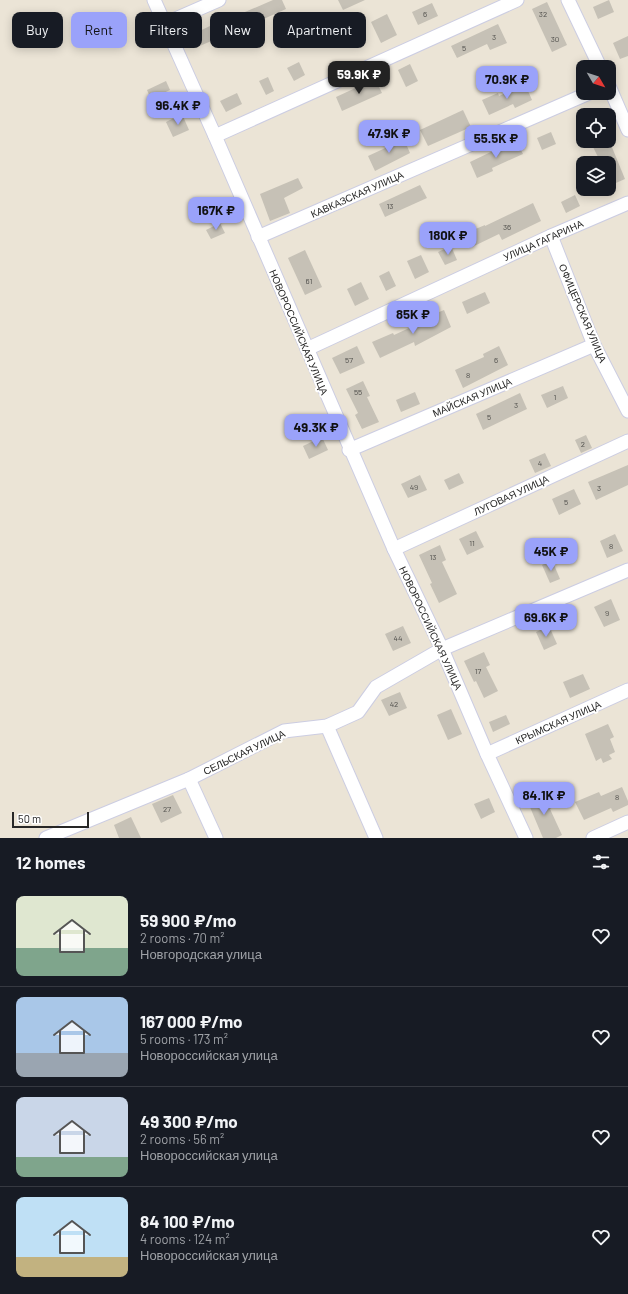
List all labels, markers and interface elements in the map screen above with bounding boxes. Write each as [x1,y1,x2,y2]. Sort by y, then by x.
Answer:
house number: 6 [423,9,427,19]
house number: 32 [539,9,547,19]
chip: Buy [12,12,63,48]
chip: Rent [71,12,127,48]
chip: Filters [135,12,202,48]
chip: New [210,12,265,48]
chip: Apartment [273,12,366,48]
house number: 3 [492,32,496,42]
house number: 30 [551,34,559,44]
house number: 5 [462,43,466,53]
north arrow [576,60,616,100]
map controls [576,60,616,196]
pin: 59.9K ₽ [322,61,396,95]
text: 59.9K ₽ [337,66,381,82]
pin: 70.9K ₽ [470,66,544,100]
text: 70.9K ₽ [485,71,529,87]
pin: 96.4K ₽ [141,92,215,126]
text: 96.4K ₽ [155,97,201,113]
button: locate [576,108,616,148]
pin: 47.9K ₽ [352,120,426,154]
text: 47.9K ₽ [368,125,410,141]
pin: 55.5K ₽ [459,125,533,159]
text: 55.5K ₽ [474,130,518,146]
button: layers [576,156,616,196]
street label: КАВКАЗСКАЯ УЛИЦА [309,168,406,220]
pin: 167K ₽ [183,197,249,231]
house number: 13 [387,201,393,211]
text: 167K ₽ [197,202,235,218]
street label: УЛИЦА ГАГАРИНА [501,217,585,263]
pin: 180K ₽ [415,222,481,256]
house number: 36 [503,222,511,232]
text: 180K ₽ [429,227,467,243]
street label: ОФИЦЕРСКАЯ УЛИЦА [557,262,609,364]
street label: НОВОРОССИЙСКАЯ УЛИЦА [267,268,331,397]
house number: 61 [306,276,313,286]
pin: 85K ₽ [385,301,441,335]
text: 85K ₽ [396,306,430,322]
house number: 57 [345,355,353,365]
house number: 6 [494,355,498,365]
house number: 8 [466,370,470,380]
street label: МАЙСКАЯ УЛИЦА [431,375,514,419]
house number: 55 [354,387,362,397]
house number: 1 [554,392,557,402]
house number: 3 [514,400,518,410]
house number: 5 [487,412,491,422]
pin: 49.3K ₽ [279,414,353,448]
text: 49.3K ₽ [293,419,339,435]
house number: 2 [581,439,585,449]
house number: 4 [538,458,542,468]
street label: ЛУГОВАЯ УЛИЦА [471,472,551,518]
house number: 49 [410,482,418,492]
house number: 3 [597,483,601,493]
house number: 5 [564,497,568,507]
house number: 11 [469,538,475,548]
pin: 45K ₽ [523,538,579,572]
house number: 8 [609,541,613,551]
text: 45K ₽ [534,543,568,559]
house number: 13 [430,552,436,562]
street label: НОВОРОССИЙСКАЯ УЛИЦА [397,564,465,692]
pin: 69.6K ₽ [509,604,583,638]
house number: 9 [605,608,609,618]
text: 69.6K ₽ [524,609,568,625]
house number: 44 [394,633,402,643]
house number: 17 [475,666,482,676]
street label: КРЫМСКАЯ УЛИЦА [513,698,603,746]
house number: 42 [390,699,398,709]
street label: СЕЛЬСКАЯ УЛИЦА [201,727,287,777]
pin: 84.1K ₽ [507,782,581,816]
text: 84.1K ₽ [523,787,565,803]
house number: 8 [615,792,619,802]
house number: 27 [163,804,171,814]
scale bar [12,810,89,829]
text: 50 m [18,812,41,825]
icon: filters [590,851,612,873]
text: 12 homes [16,852,86,872]
text: 59 900 ₽/mo [140,910,236,930]
icon: home [48,912,96,960]
icon: heart [590,925,612,947]
text: 2 rooms · 70 m² [140,930,224,946]
text: Новгородская улица [140,946,262,962]
text: 167 000 ₽/mo [140,1011,243,1031]
icon: home [48,1013,96,1061]
icon: heart [590,1026,612,1048]
text: 5 rooms · 173 m² [140,1031,228,1047]
text: Новороссийская улица [140,1047,278,1063]
text: 49 300 ₽/mo [140,1111,238,1131]
icon: home [48,1113,96,1161]
icon: heart [590,1126,612,1148]
text: 2 rooms · 56 m² [140,1131,224,1147]
text: Новороссийская улица [140,1147,278,1163]
text: 84 100 ₽/mo [140,1211,235,1231]
icon: home [48,1213,96,1261]
icon: heart [590,1226,612,1248]
text: 4 rooms · 124 m² [140,1231,230,1247]
text: Новороссийская улица [140,1247,278,1263]

